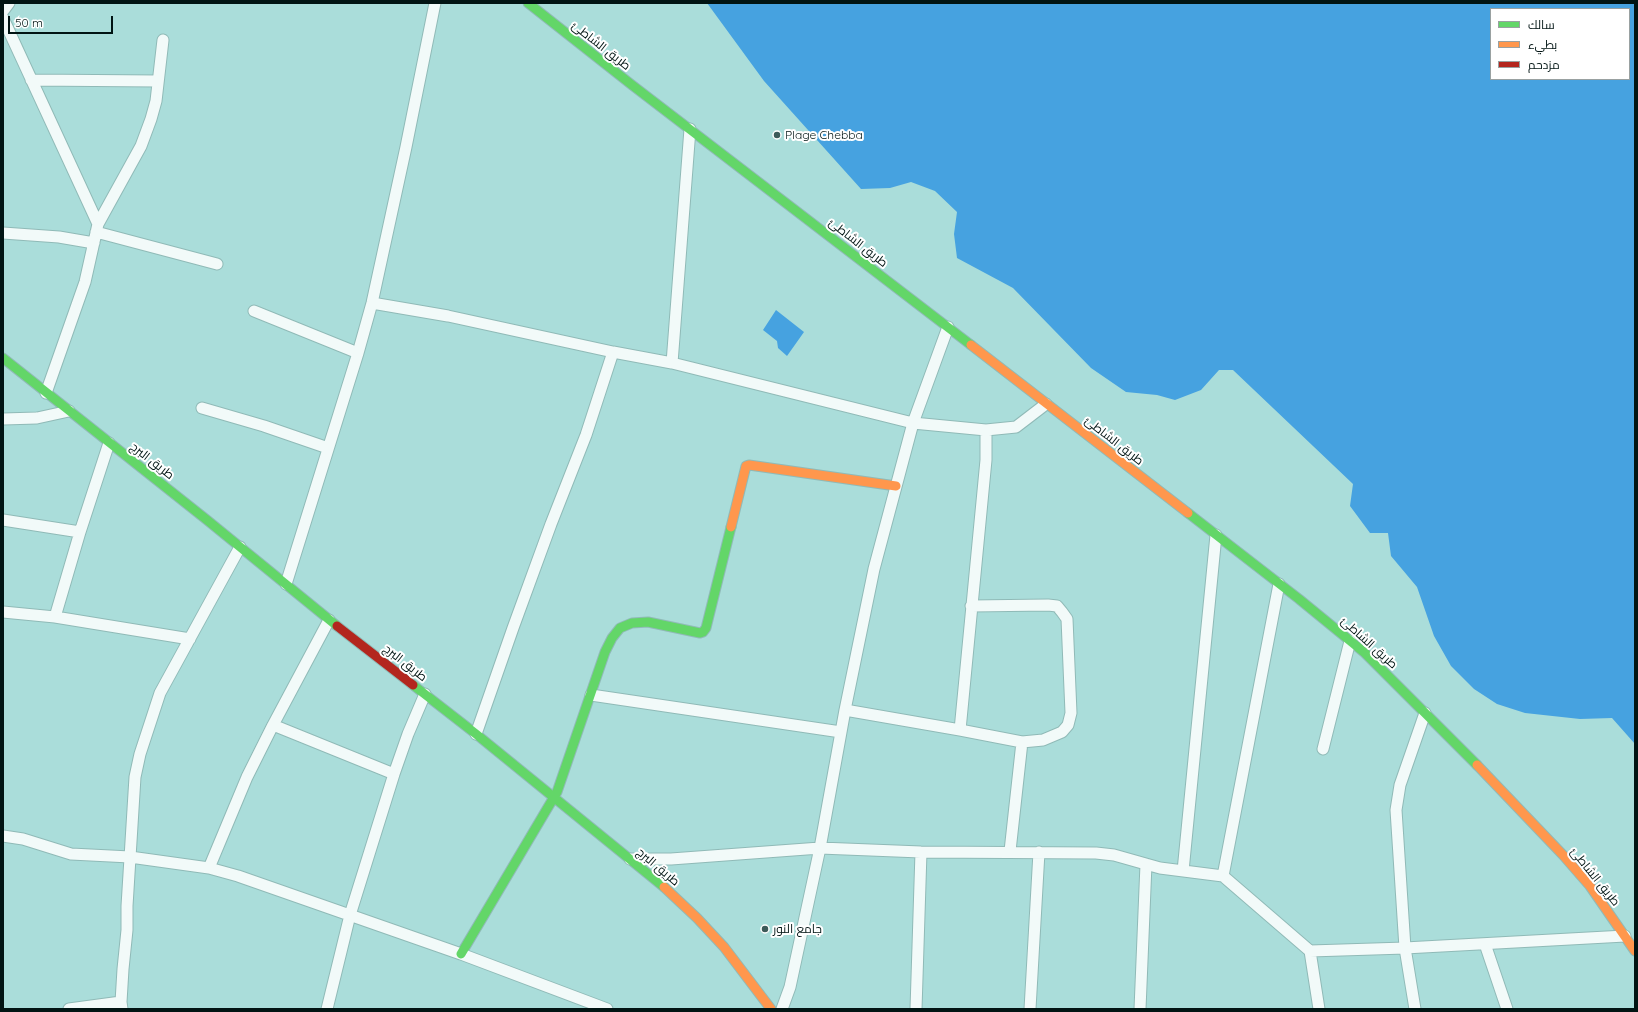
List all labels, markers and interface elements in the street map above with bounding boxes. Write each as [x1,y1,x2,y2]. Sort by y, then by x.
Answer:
scale bar [10,8,115,34]
legend [1490,8,1630,80]
text: 50 m [15,15,43,30]
text: سالك [1528,17,1555,32]
street label: طريق الشاطئ [569,19,633,73]
text: بطيء [1528,37,1557,52]
text: مزدحم [1528,57,1560,72]
place label: Plage Chebba [785,128,863,142]
marker: Plage Chebba [772,130,782,140]
street label: طريق الشاطئ [826,216,890,270]
street label: طريق الشاطئ [1082,414,1146,468]
street label: طريق البرج [127,440,177,482]
street label: طريق الشاطئ [1338,614,1400,672]
street label: طريق البرج [380,642,430,684]
street label: طريق البرج [634,845,682,889]
street label: طريق الشاطئ [1567,845,1623,909]
place label: جامع النور [773,922,822,936]
marker: جامع النور [760,924,770,934]

